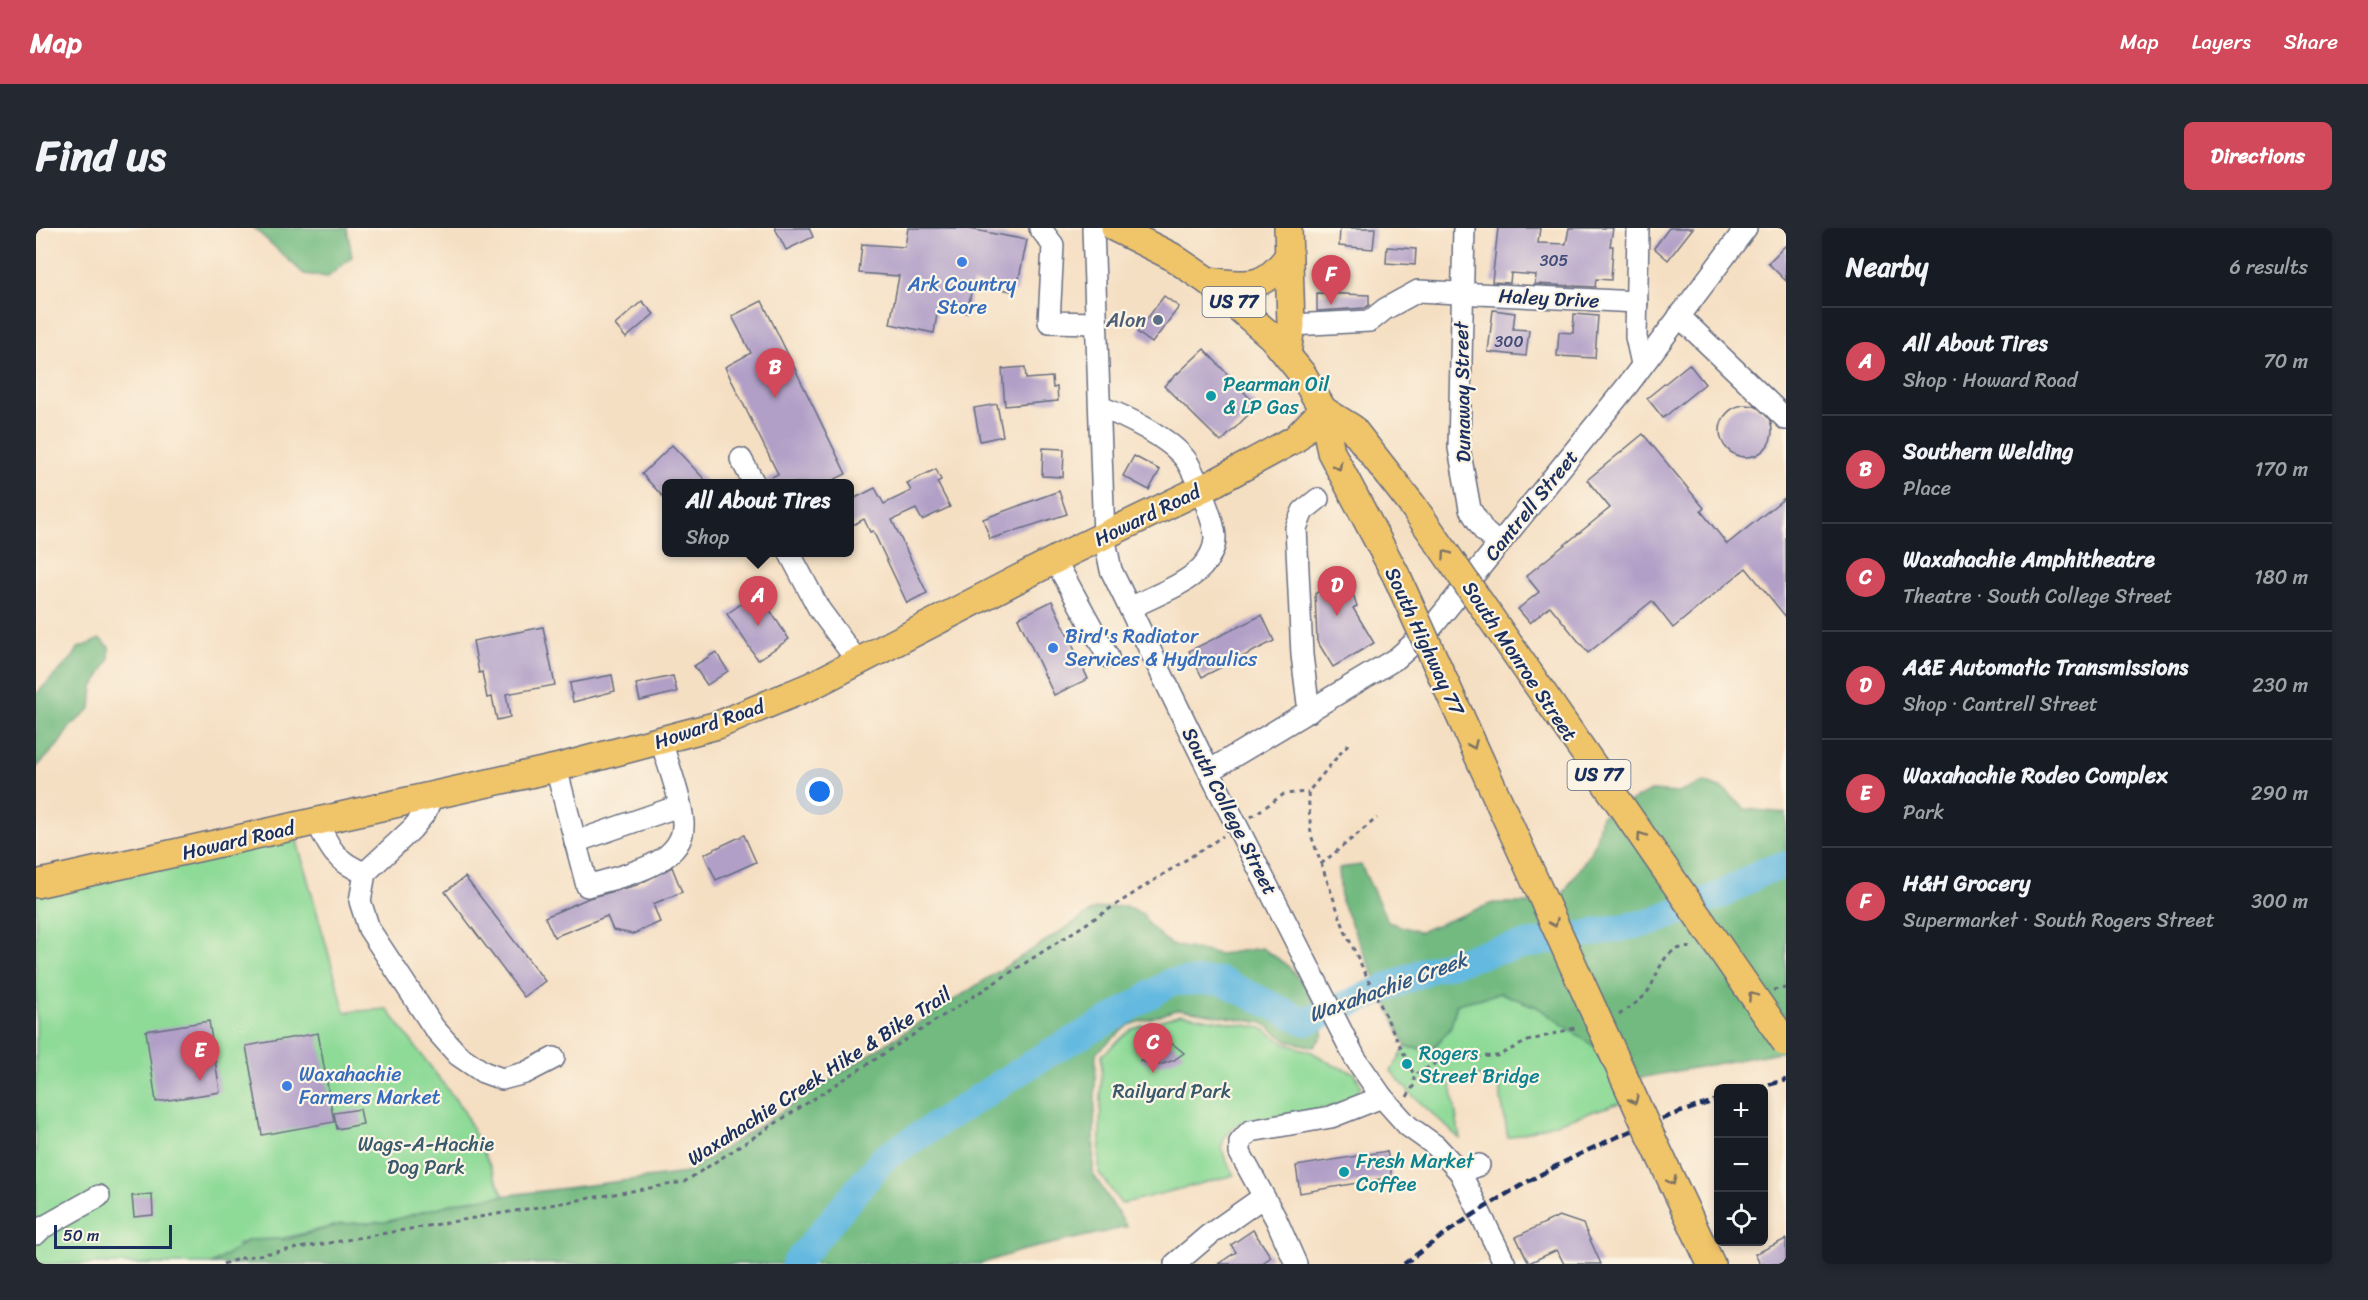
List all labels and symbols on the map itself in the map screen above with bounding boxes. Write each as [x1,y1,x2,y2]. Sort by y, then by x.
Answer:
house number: 305 [1540,246,1569,275]
marker: Ark Country Store [955,255,969,269]
pin: F [1312,256,1350,305]
place label: Ark Country Store [907,267,1017,325]
street label: Haley Drive [1498,278,1600,319]
road number: US 77 [1202,287,1266,317]
place label: Alon [1105,303,1146,338]
marker: Alon [1151,313,1165,327]
street label: Dunaway Street [1444,320,1481,463]
house number: 300 [1494,327,1524,356]
pin: B [756,348,794,398]
place label: Pearman Oil & LP Gas [1223,367,1331,425]
marker: Pearman Oil & LP Gas [1204,389,1218,403]
street label: Cantrell Street [1475,442,1588,569]
one-way arrow [1331,459,1342,470]
street label: Howard Road [1088,474,1208,556]
one-way arrow [1442,550,1453,561]
street label: South Highway 77 [1375,561,1475,723]
pin: D [1318,566,1356,616]
street label: South Monroe Street [1453,574,1587,749]
pin: A [738,576,778,626]
place label: Bird's Radiator Services & Hydraulics [1065,619,1258,677]
marker: Bird's Radiator Services & Hydraulics [1046,641,1060,655]
street label: Howard Road [649,689,770,760]
street label: South College Street [1172,721,1287,902]
one-way arrow [1466,739,1478,750]
road number: US 77 [1568,760,1630,790]
your location [805,777,834,806]
street label: Howard Road [178,810,299,870]
one-way arrow [1637,831,1648,842]
one-way arrow [1546,916,1558,927]
water label: Waxahachie Creek [1303,940,1475,1033]
street label: Waxahachie Creek Hike & Bike Trail [680,977,959,1175]
one-way arrow [1748,991,1759,1002]
pin: C [1134,1024,1172,1073]
pin: E [180,1032,220,1081]
place label: Rogers Street Bridge [1419,1036,1540,1094]
place label: Waxahachie Farmers Market [299,1057,441,1115]
marker: Rogers Street Bridge [1400,1057,1414,1071]
park label: Railyard Park [1113,1074,1231,1109]
marker: Waxahachie Farmers Market [280,1079,294,1093]
one-way arrow [1627,1094,1639,1105]
park label: Wags-A-Hachie Dog Park [358,1127,494,1185]
place label: Fresh Market Coffee [1356,1144,1475,1202]
marker: Fresh Market Coffee [1337,1165,1351,1179]
one-way arrow [1665,1175,1677,1186]
scale bar [54,1222,172,1250]

